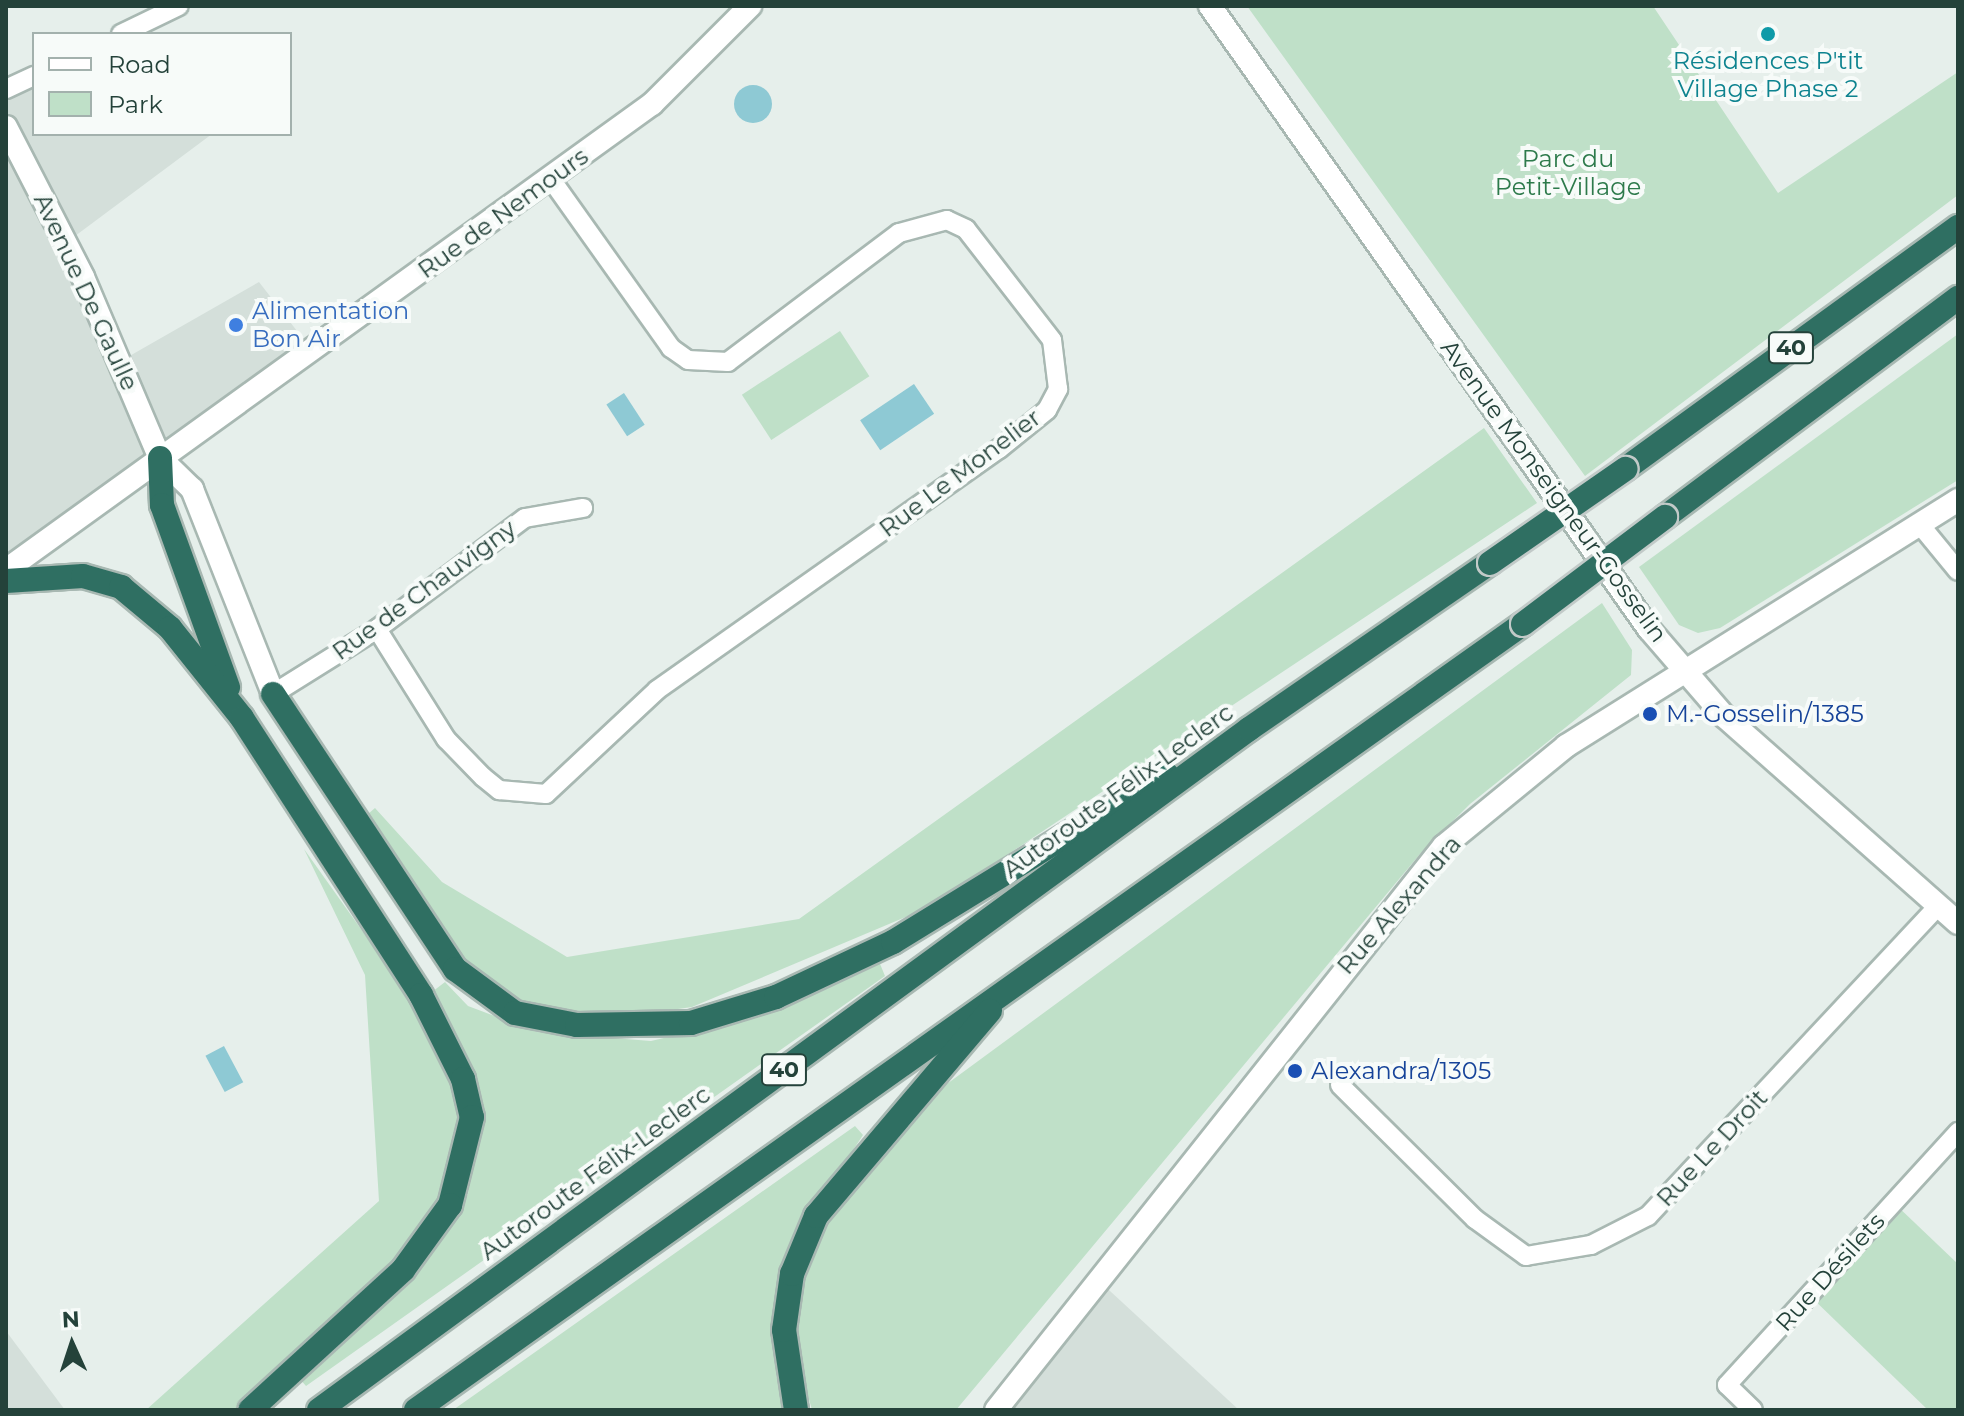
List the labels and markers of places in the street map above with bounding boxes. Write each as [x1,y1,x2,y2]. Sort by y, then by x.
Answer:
marker: Résidences P'tit Village Phase 2 [1759,25,1777,43]
place label: Résidences P'tit Village Phase 2 [1673,47,1863,103]
place label: Alimentation Bon Air [252,297,409,353]
marker: Alimentation Bon Air [227,316,245,334]
place label: M.-Gosselin/1385 [1666,700,1864,728]
marker: M.-Gosselin/1385 [1641,705,1659,723]
place label: Alexandra/1305 [1311,1057,1491,1085]
marker: Alexandra/1305 [1286,1062,1304,1080]

